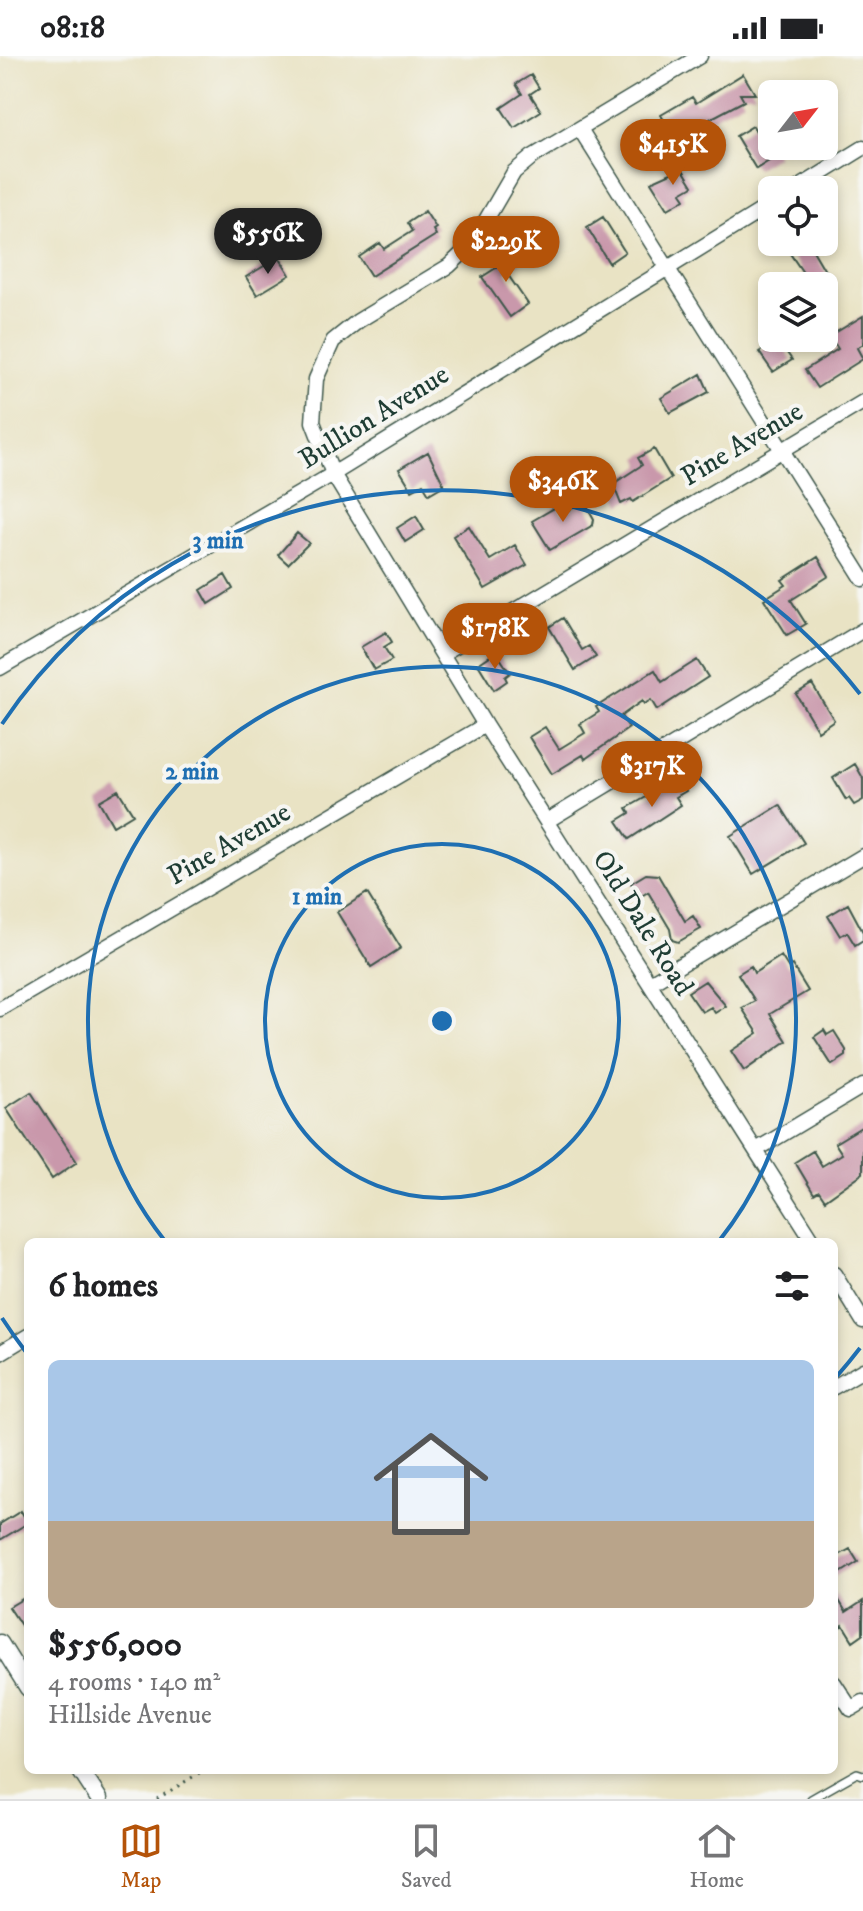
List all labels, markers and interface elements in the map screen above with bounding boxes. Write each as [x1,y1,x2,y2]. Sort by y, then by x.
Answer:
text: 08:18 [40,10,105,47]
north arrow [758,80,838,160]
map controls [758,80,838,352]
pin: $415K [617,119,729,187]
text: $415K [638,128,708,161]
button: locate [758,176,838,256]
pin: $556K [212,208,324,276]
pin: $229K [450,216,562,284]
text: $556K [232,217,304,250]
text: $229K [471,225,541,258]
button: layers [758,272,838,352]
street label: Bullion Avenue [293,357,455,477]
street label: Pine Avenue [675,394,809,494]
pin: $346K [507,456,619,524]
text: $346K [528,465,598,498]
text: 3 min [193,526,244,556]
pin: $178K [439,603,551,671]
text: $178K [461,612,529,645]
pin: $317K [596,741,708,809]
text: $317K [619,750,685,783]
text: 2 min [165,757,219,787]
street label: Pine Avenue [161,795,297,893]
street label: Old Dale Road [585,844,701,1002]
text: 1 min [292,882,343,912]
centre of rings [428,1007,456,1035]
icon: filters [770,1264,814,1308]
text: 6 homes [48,1265,158,1307]
icon: home [359,1412,503,1556]
text: $556,000 [48,1624,182,1666]
text: 4 rooms · 140 m² [48,1666,220,1699]
text: Hillside Avenue [48,1699,212,1732]
tab: Map [119,1819,163,1894]
tab: Saved [401,1819,452,1894]
tab: Home [690,1819,744,1894]

